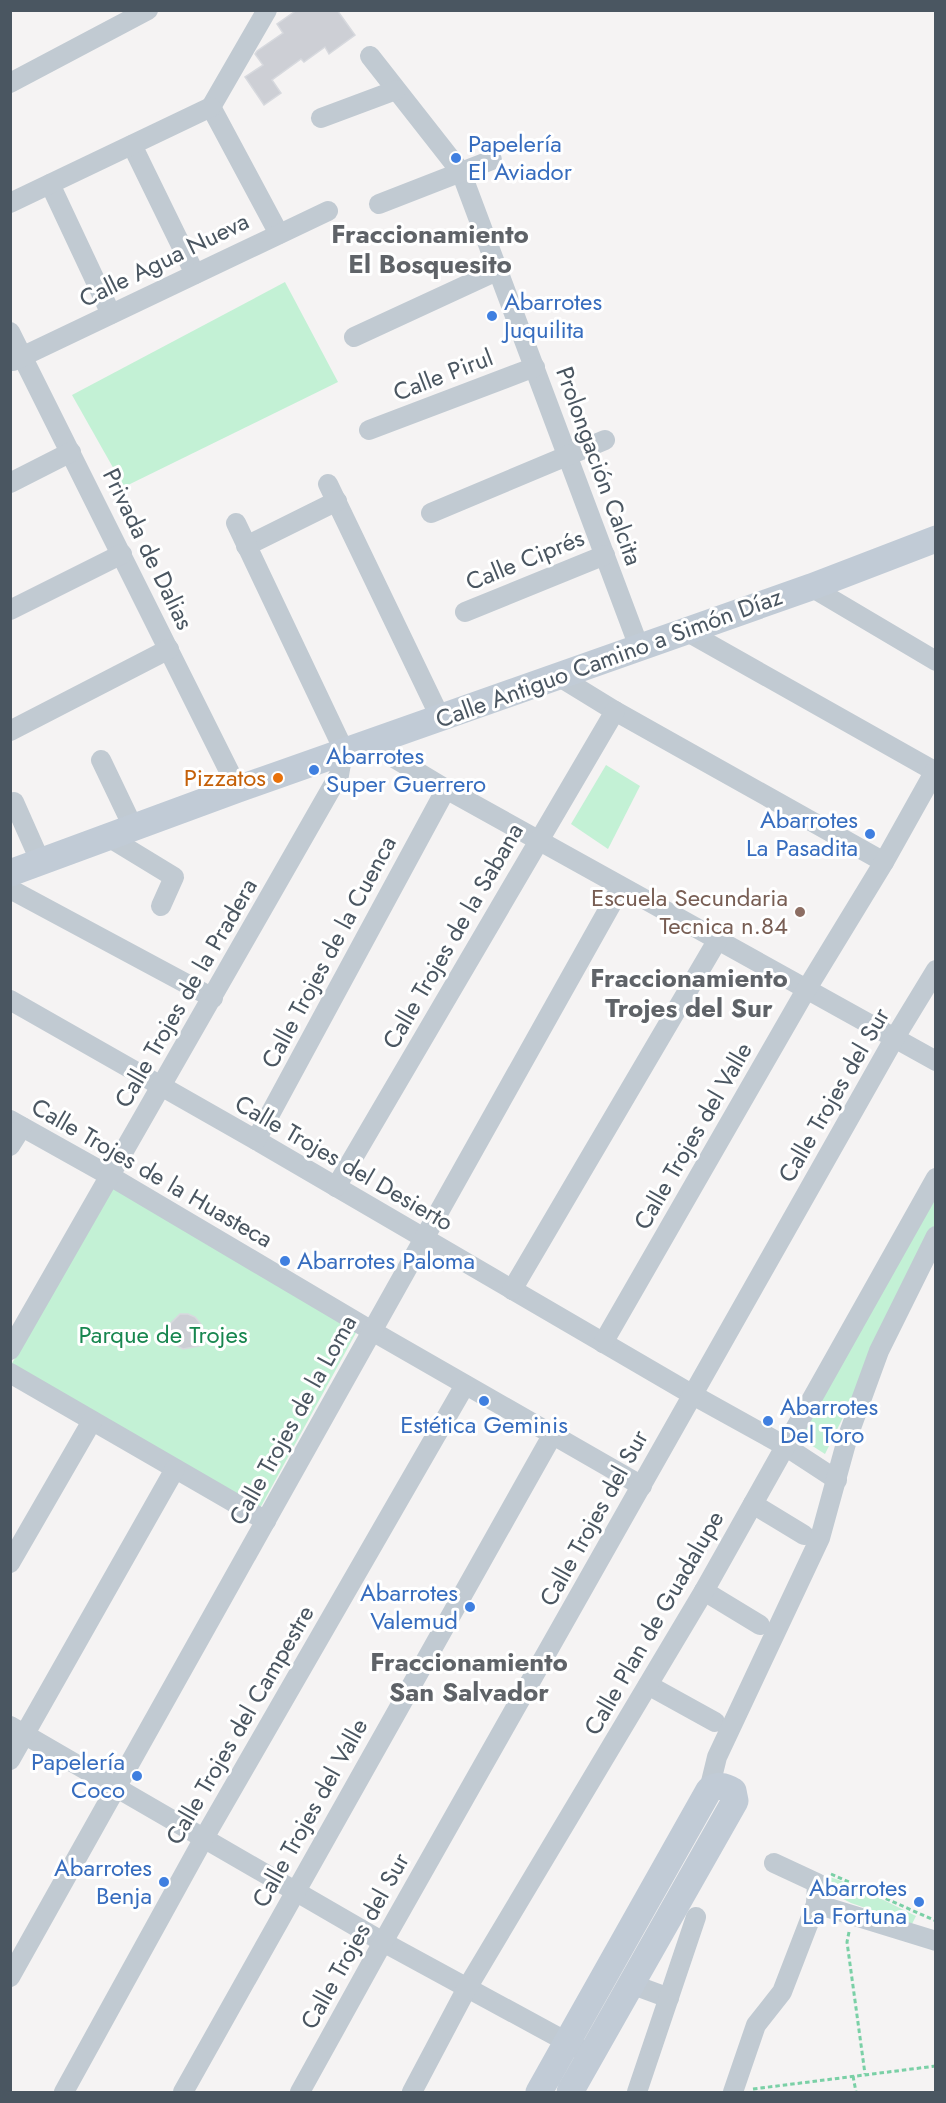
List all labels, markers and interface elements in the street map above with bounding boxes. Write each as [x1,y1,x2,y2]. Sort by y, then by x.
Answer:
place label: Papelería El Aviador [468,126,573,189]
marker: Papelería El Aviador [449,151,463,165]
street label: Calle Agua Nueva [73,203,254,316]
district label: Fraccionamiento El Bosquesito [331,215,529,283]
place label: Abarrotes Juquilita [501,284,602,347]
marker: Abarrotes Juquilita [485,309,499,323]
street label: Calle Pirul [388,340,498,410]
street label: Prolongación Calcita [547,362,652,570]
street label: Privada de Dalias [94,462,203,635]
street label: Calle Ciprés [460,520,589,599]
street label: Calle Antiguo Camino a Simón Díaz [431,578,787,737]
place label: Abarrotes Super Guerrero [326,738,486,801]
place label: Pizzatos [184,760,266,795]
marker: Abarrotes Super Guerrero [307,763,321,777]
marker: Pizzatos [271,771,285,785]
place label: Abarrotes La Pasadita [746,802,858,865]
street label: Calle Trojes de la Sabana [374,816,532,1055]
marker: Abarrotes La Pasadita [863,827,877,841]
street label: Calle Trojes de la Cuenca [252,829,405,1074]
street label: Calle Trojes de la Pradera [105,871,266,1114]
place label: Escuela Secundaria Tecnica n.84 [591,880,788,943]
marker: Escuela Secundaria Tecnica n.84 [793,905,807,919]
district label: Fraccionamiento Trojes del Sur [590,959,788,1027]
street label: Calle Trojes del Sur [769,1000,898,1189]
street label: Calle Trojes del Valle [625,1036,761,1236]
street label: Calle Trojes del Desierto [229,1086,460,1239]
street label: Calle Trojes de la Huasteca [25,1089,279,1256]
place label: Abarrotes Paloma [297,1243,475,1278]
marker: Abarrotes Paloma [278,1254,292,1268]
street label: Calle Trojes de la Loma [220,1308,365,1531]
park label: Parque de Trojes [78,1317,248,1352]
place label: Abarrotes Del Toro [780,1389,878,1452]
marker: Estética Geminis [477,1394,491,1408]
place label: Estética Geminis [400,1407,568,1442]
marker: Abarrotes Del Toro [761,1414,775,1428]
street label: Calle Trojes del Sur [531,1423,657,1612]
street label: Calle Plan de Guadalupe [575,1504,732,1741]
place label: Abarrotes Valemud [360,1575,458,1638]
street label: Calle Trojes del Campestre [157,1599,323,1851]
marker: Abarrotes Valemud [463,1600,477,1614]
district label: Fraccionamiento San Salvador [370,1643,568,1711]
street label: Calle Trojes del Valle [243,1712,376,1914]
place label: Papelería Coco [31,1744,125,1807]
marker: Papelería Coco [130,1769,144,1783]
street label: Calle Trojes del Sur [292,1846,418,2035]
place label: Abarrotes Benja [54,1850,152,1913]
place label: Abarrotes La Fortuna [802,1870,907,1933]
marker: Abarrotes Benja [157,1875,171,1889]
marker: Abarrotes La Fortuna [912,1895,926,1909]

